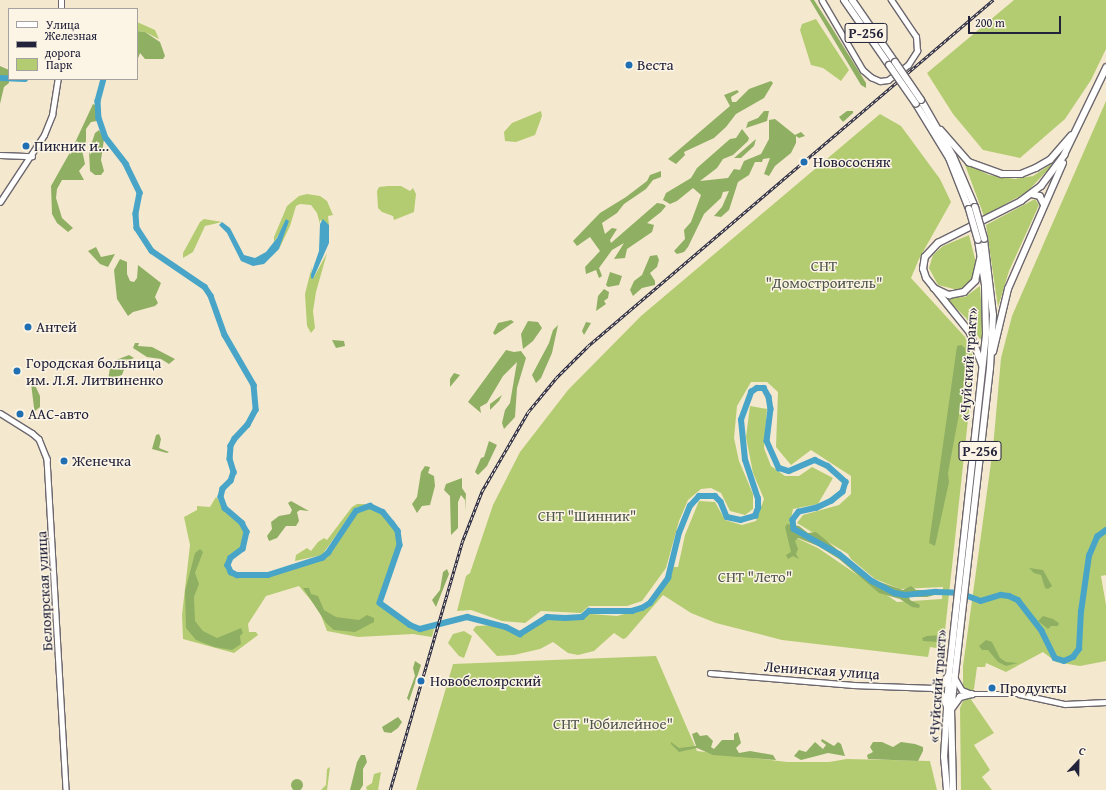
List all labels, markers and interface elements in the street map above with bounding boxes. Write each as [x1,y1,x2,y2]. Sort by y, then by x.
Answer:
legend [8,8,138,80]
scale bar [970,8,1063,34]
text: 200 m [975,14,1005,31]
text: Улица [46,16,80,33]
road number: Р-256 [844,21,888,45]
text: Железная дорога [45,27,97,61]
text: Парк [46,56,72,73]
place label: Веста [637,56,674,74]
marker: Веста [624,60,634,70]
place label: Пикник и... [34,137,109,155]
marker: Пикник и... [21,141,31,151]
place label: Новососняк [813,153,891,171]
marker: Новососняк [798,156,810,168]
park label: СНТ "Домостроитель" [766,256,882,291]
street label: «Чуйский тракт» [955,307,981,421]
place label: Антей [36,318,77,336]
marker: Антей [23,322,33,332]
place label: Городская больница им. Л.Я. Литвиненко [26,353,163,388]
marker: Городская больница им. Л.Я. Литвиненко [11,365,23,377]
place label: ААС-авто [28,405,89,423]
marker: ААС-авто [15,409,25,419]
road number: Р-256 [958,439,1002,463]
place label: Женечка [72,452,131,470]
marker: Женечка [59,456,69,466]
park label: СНТ "Шинник" [538,507,636,525]
street label: Белоярская улица [32,531,56,651]
park label: СНТ "Лето" [718,568,792,586]
street label: «Чуйский тракт» [924,629,950,743]
street label: Ленинская улица [764,657,880,683]
place label: Новобелоярский [430,672,541,690]
marker: Новобелоярский [415,675,427,687]
place label: Продукты [1000,679,1067,697]
marker: Продукты [987,683,997,693]
park label: СНТ "Юбилейное" [553,715,673,733]
north arrow [1058,742,1098,782]
text: С [1077,742,1088,759]

